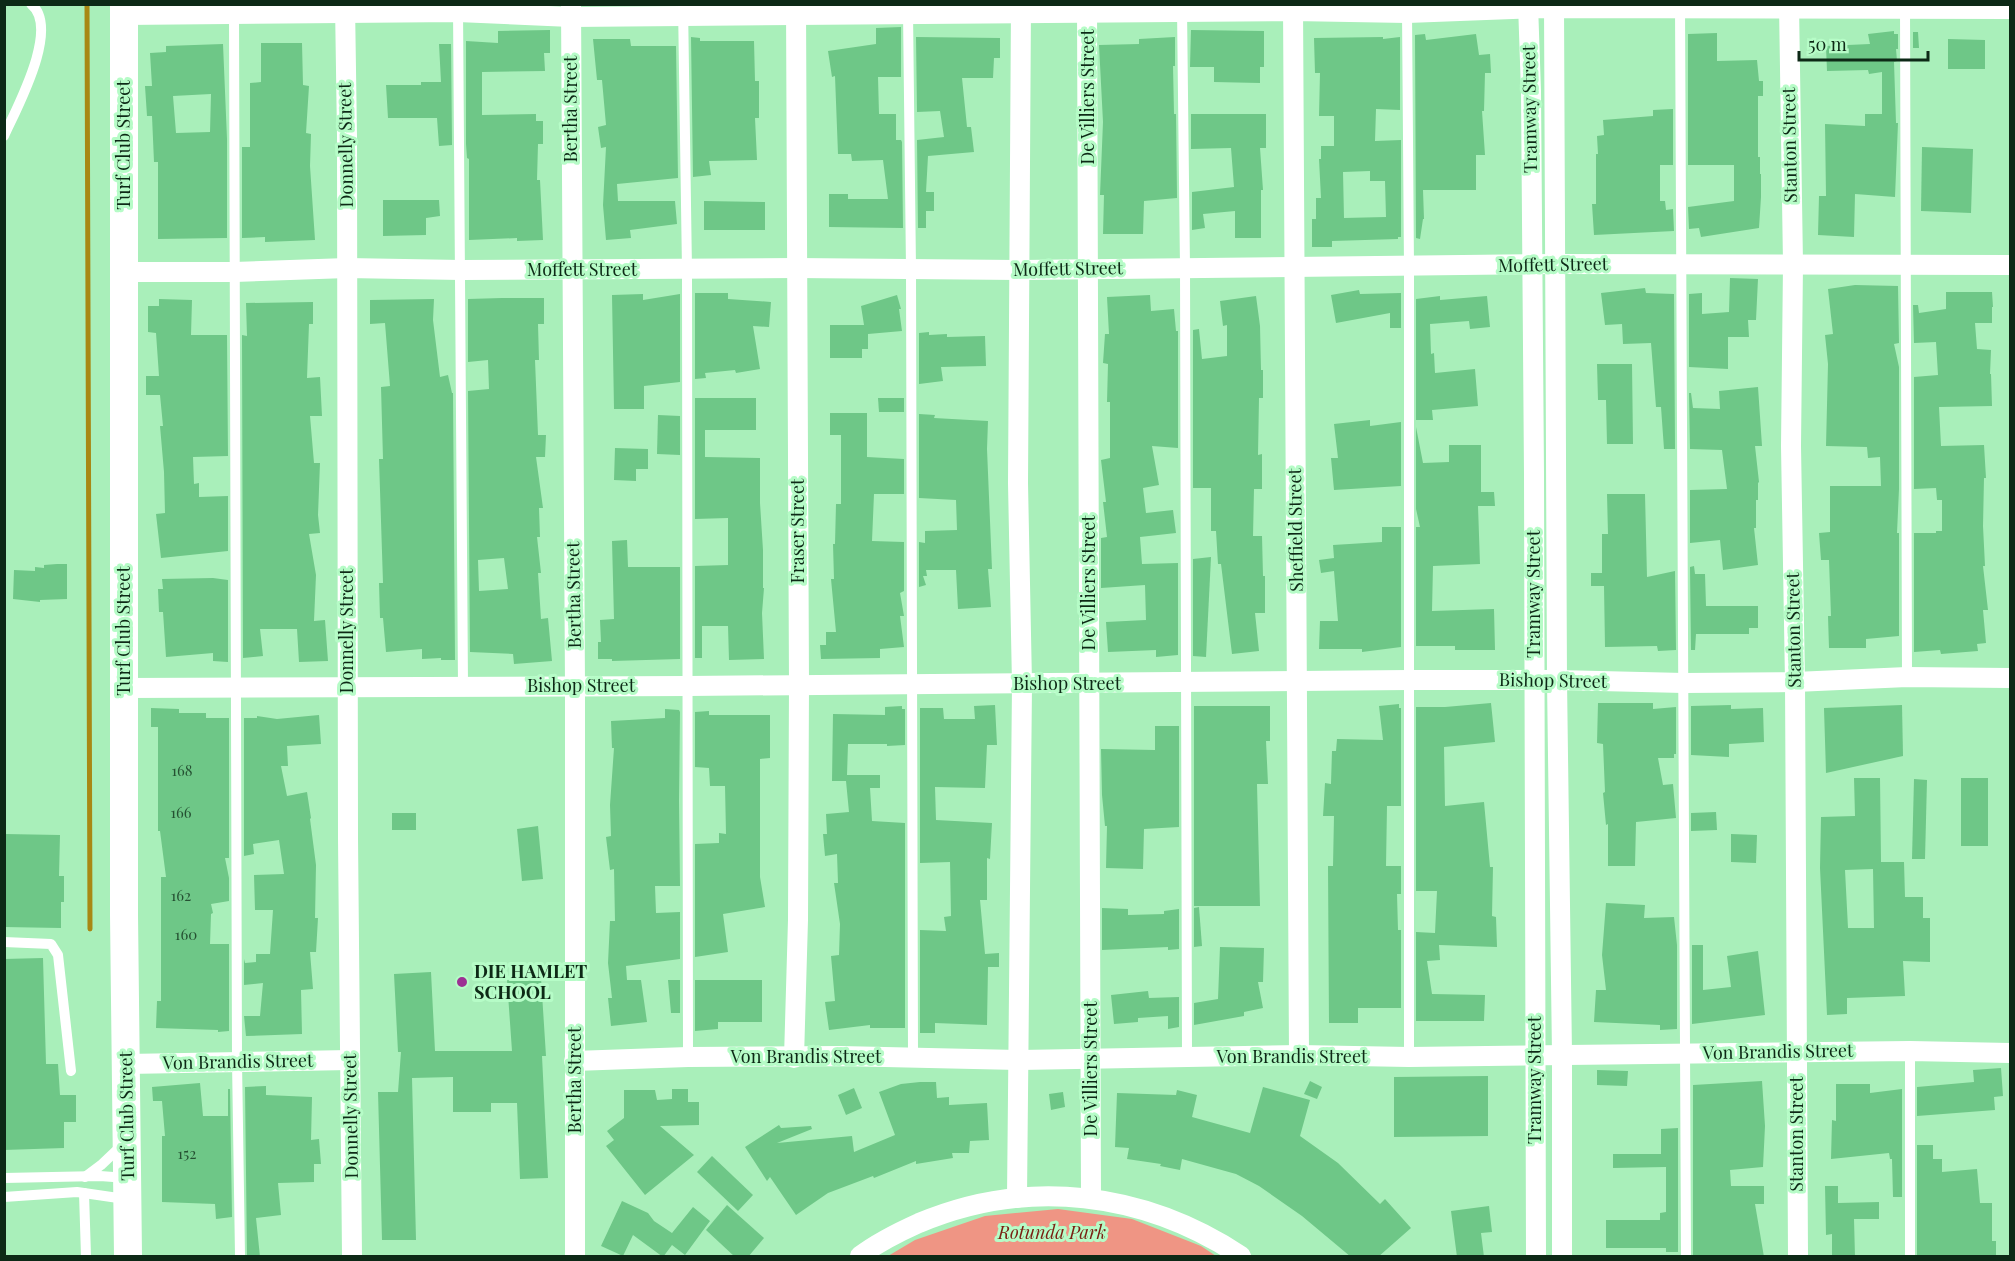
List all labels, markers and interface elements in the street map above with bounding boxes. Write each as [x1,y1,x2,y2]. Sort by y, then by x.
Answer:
scale bar [1799,24,1928,62]
street label: De Villiers Street [1075,29,1099,165]
text: 50 m [1808,32,1847,56]
street label: Tramway Street [1516,44,1542,173]
street label: Bertha Street [558,55,582,162]
street label: Turf Club Street [111,80,135,210]
street label: Donnelly Street [332,82,358,208]
street label: Stanton Street [1776,86,1802,203]
street label: Moffett Street [1498,251,1609,277]
street label: Moffett Street [1013,255,1124,281]
street label: Moffett Street [527,257,638,281]
street label: Sheffield Street [1282,467,1308,592]
street label: Fraser Street [785,478,809,583]
street label: De Villiers Street [1076,515,1100,651]
street label: Tramway Street [1521,529,1545,658]
street label: Bertha Street [560,541,586,649]
street label: Turf Club Street [111,566,135,696]
street label: Donnelly Street [334,568,358,694]
street label: Stanton Street [1780,571,1806,688]
street label: Bishop Street [1499,667,1608,693]
street label: Bishop Street [1013,671,1122,695]
street label: Bishop Street [527,673,636,697]
house number: 168 [171,760,193,780]
house number: 166 [170,802,192,822]
house number: 162 [171,885,191,905]
house number: 160 [175,924,197,944]
place label: DIE HAMLET SCHOOL [474,959,587,1004]
marker: DIE HAMLET SCHOOL [455,975,469,989]
street label: De Villiers Street [1078,1001,1102,1137]
street label: Tramway Street [1522,1015,1546,1144]
street label: Bertha Street [562,1026,586,1133]
street label: Von Brandis Street [1701,1038,1854,1064]
street label: Von Brandis Street [730,1044,882,1068]
street label: Von Brandis Street [1216,1044,1368,1068]
street label: Von Brandis Street [161,1048,314,1074]
street label: Turf Club Street [113,1050,139,1181]
street label: Donnelly Street [337,1053,363,1179]
street label: Stanton Street [1784,1076,1808,1192]
house number: 152 [178,1143,196,1163]
park label: Rotunda Park [997,1220,1106,1244]

